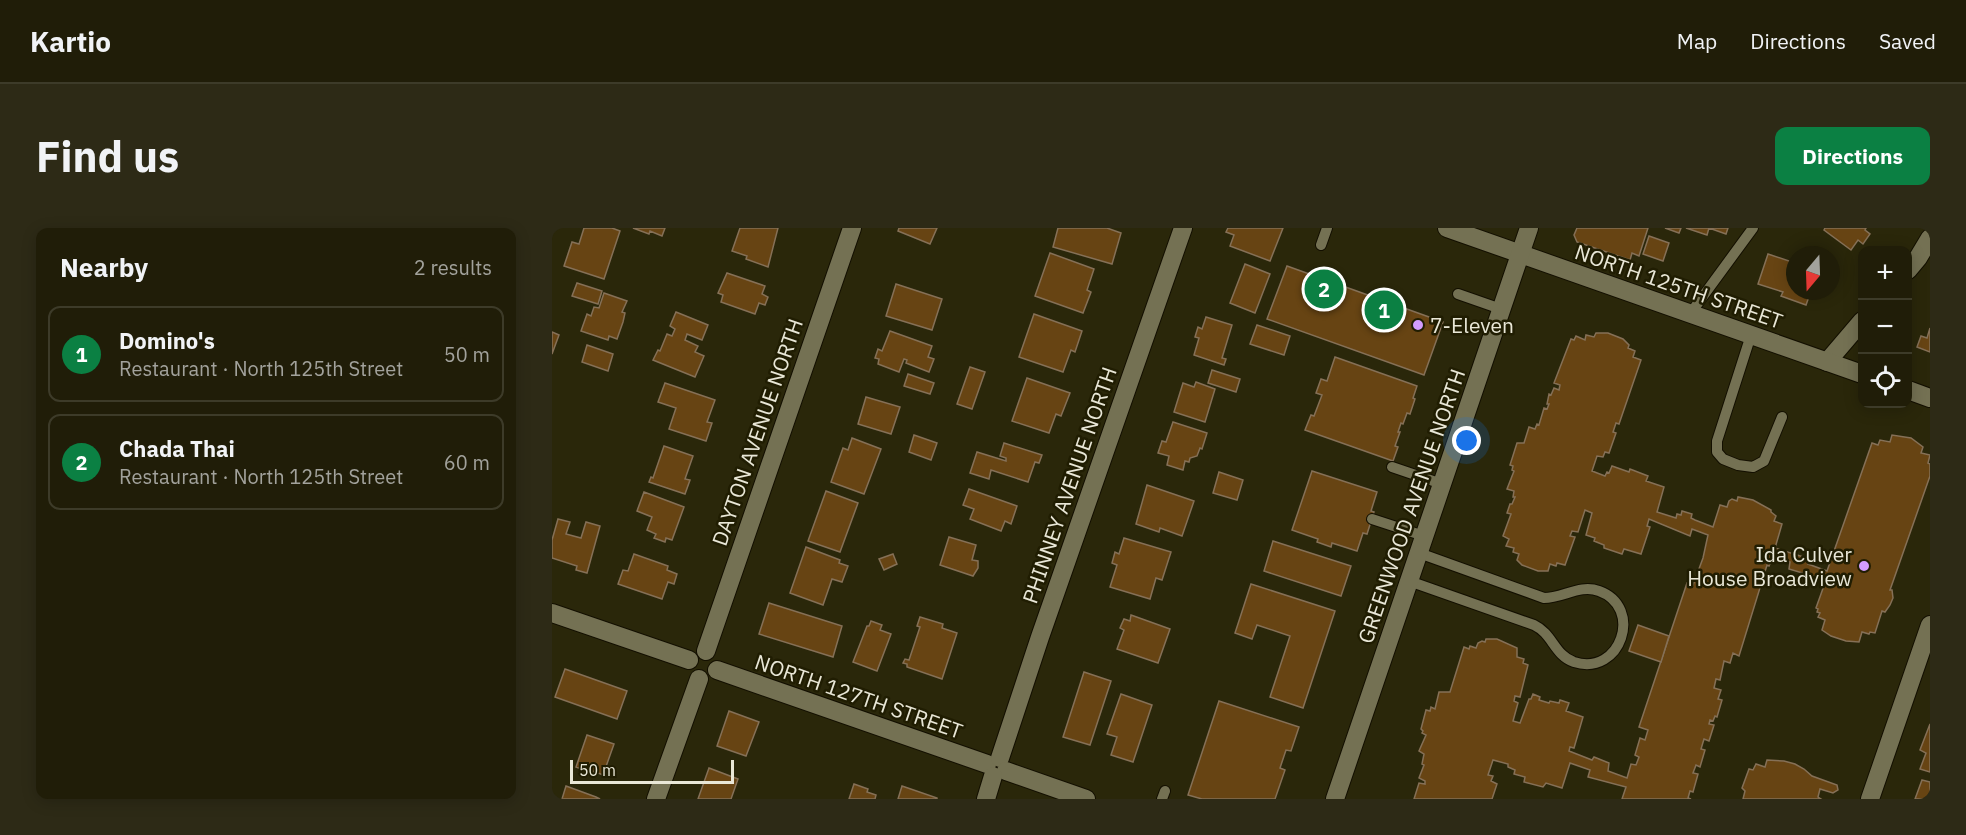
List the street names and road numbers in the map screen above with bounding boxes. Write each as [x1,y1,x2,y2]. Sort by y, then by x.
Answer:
street label: NORTH 125TH STREET [1571,237,1787,335]
street label: DAYTON AVENUE NORTH [705,315,809,549]
street label: PHINNEY AVENUE NORTH [1015,363,1123,607]
street label: GREENWOOD AVENUE NORTH [1351,365,1471,647]
street label: NORTH 127TH STREET [751,647,967,745]

